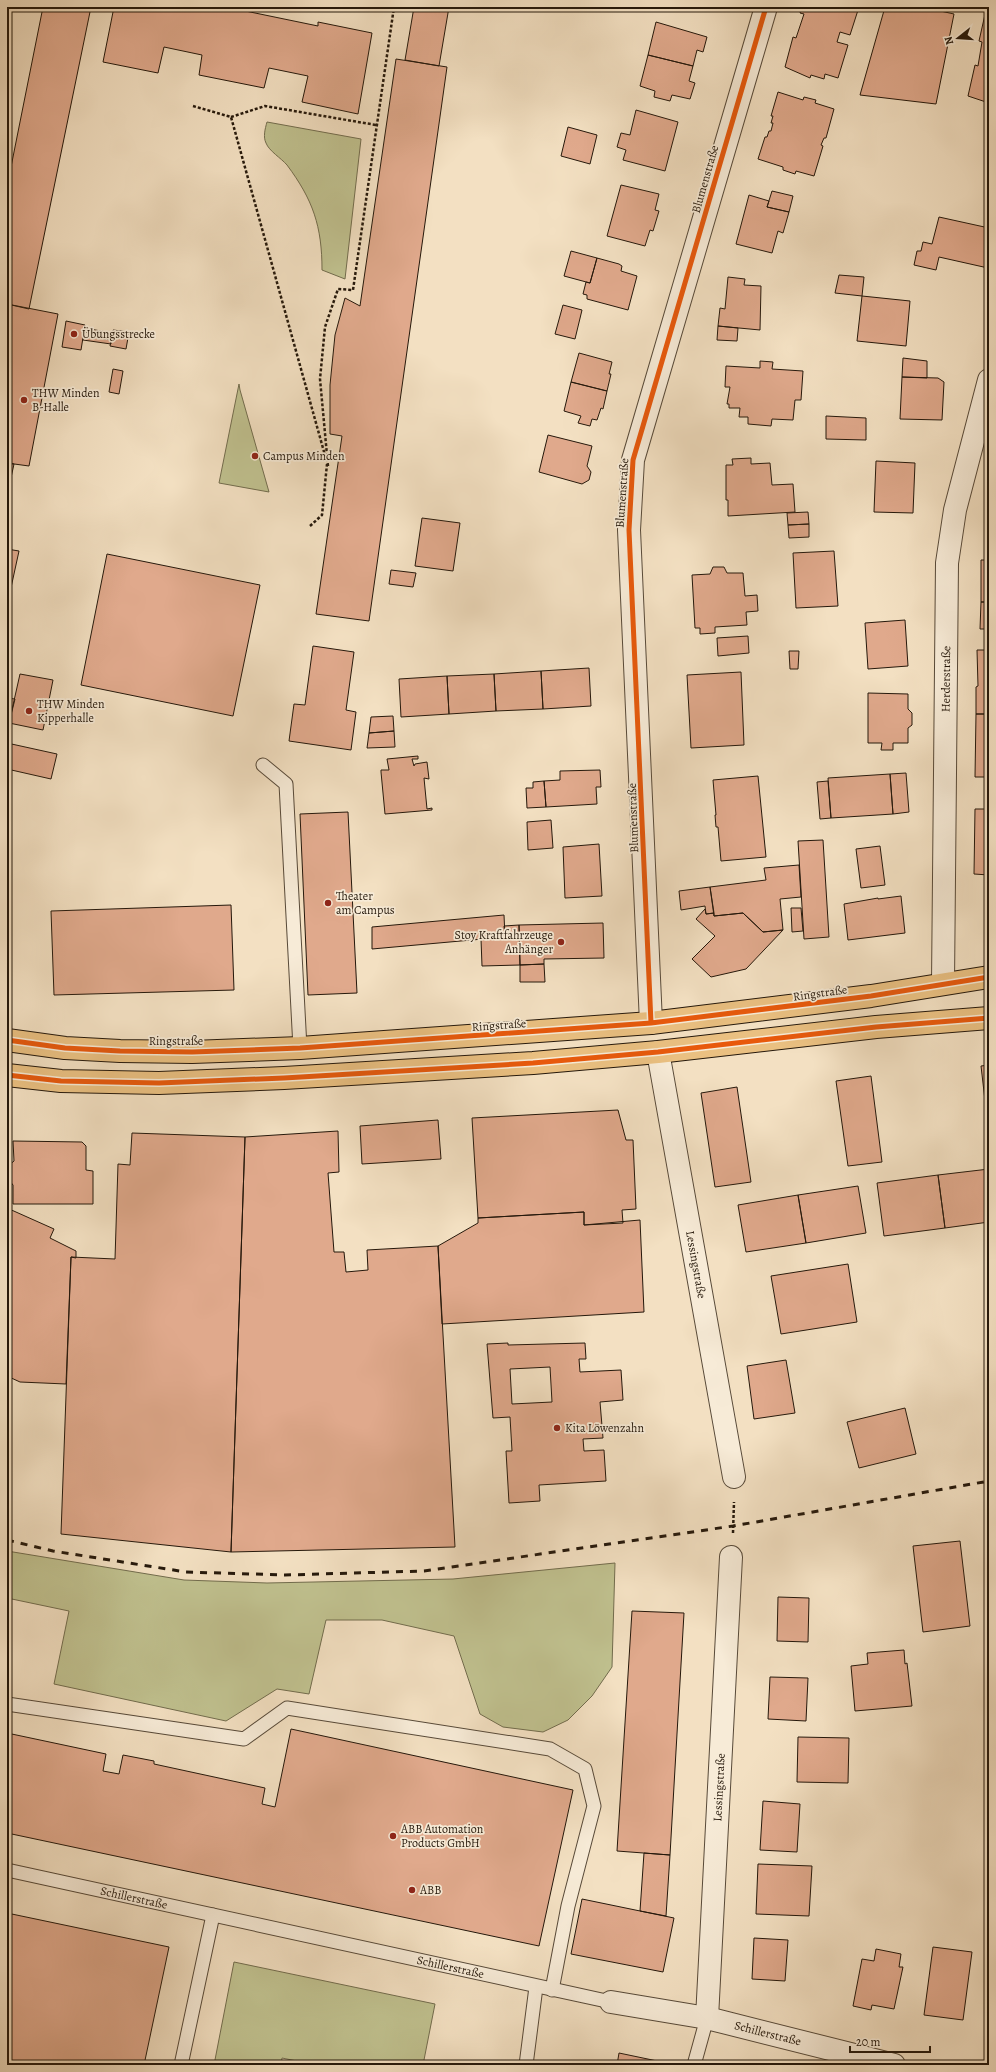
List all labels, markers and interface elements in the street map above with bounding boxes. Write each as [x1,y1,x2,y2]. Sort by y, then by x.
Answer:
north arrow [938,18,978,58]
text: N [941,35,957,47]
street label: Blumenstraße [688,143,722,215]
place label: Übungsstrecke [82,326,155,342]
marker: Übungsstrecke [69,329,79,339]
place label: THW Minden B-Halle [32,385,100,415]
marker: THW Minden B-Halle [19,395,29,405]
place label: Campus Minden [263,448,345,464]
marker: Campus Minden [250,451,260,461]
street label: Blumenstraße [612,458,632,528]
street label: Herderstraße [938,646,954,712]
place label: THW Minden Kipperhalle [37,696,105,726]
marker: THW Minden Kipperhalle [24,706,34,716]
street label: Blumenstraße [624,783,642,853]
place label: Theater am Campus [336,888,395,918]
marker: Theater am Campus [323,898,333,908]
place label: Stoy Kraftfahrzeuge Anhänger [455,927,553,957]
marker: Stoy Kraftfahrzeuge Anhänger [556,937,566,947]
street label: Ringstraße [792,981,848,1005]
street label: Ringstraße [471,1015,527,1035]
street label: Ringstraße [149,1033,203,1049]
street label: Lessingstraße [682,1230,710,1300]
place label: Kita Löwenzahn [565,1420,644,1436]
marker: Kita Löwenzahn [552,1423,562,1433]
street label: Lessingstraße [709,1753,729,1822]
place label: ABB Automation Products GmbH [400,1821,484,1851]
marker: ABB Automation Products GmbH [388,1831,398,1841]
place label: ABB [419,1882,441,1898]
street label: Schillerstraße [99,1883,169,1913]
marker: ABB [407,1885,417,1895]
street label: Schillerstraße [415,1952,486,1982]
street label: Schillerstraße [733,2017,803,2049]
scale bar [850,2028,930,2054]
text: 20 m [856,2034,880,2050]

